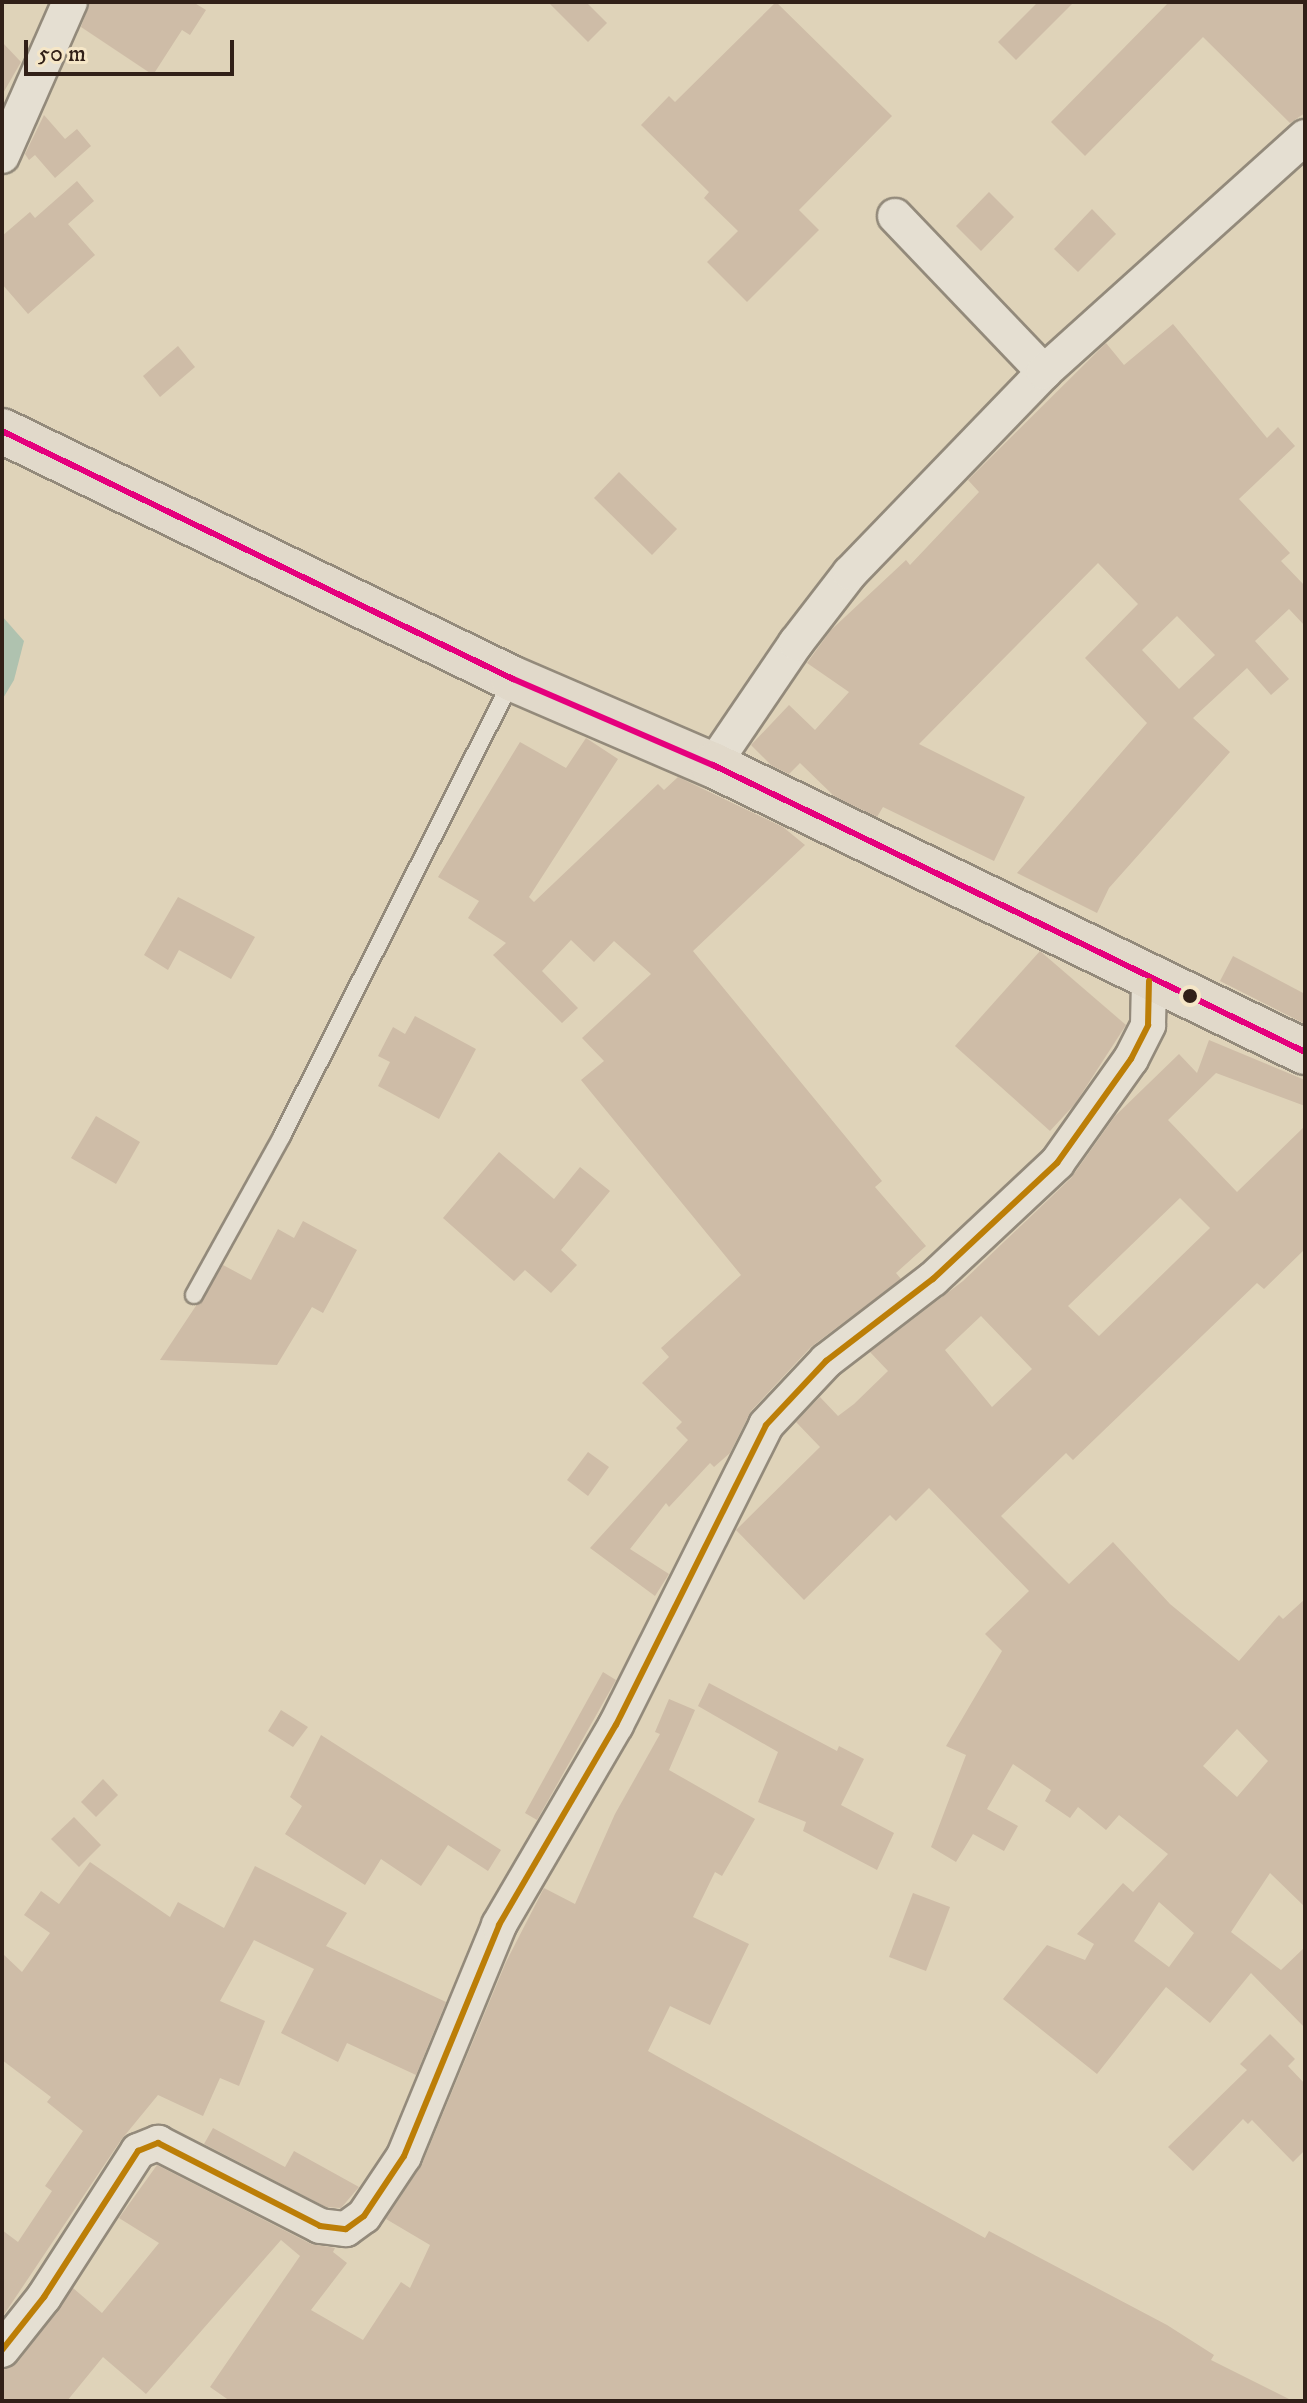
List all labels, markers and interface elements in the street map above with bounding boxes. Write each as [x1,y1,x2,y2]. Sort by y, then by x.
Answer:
scale bar [28,24,238,74]
text: 50 m [38,39,86,69]
unlabelled marker [1182,988,1198,1004]

